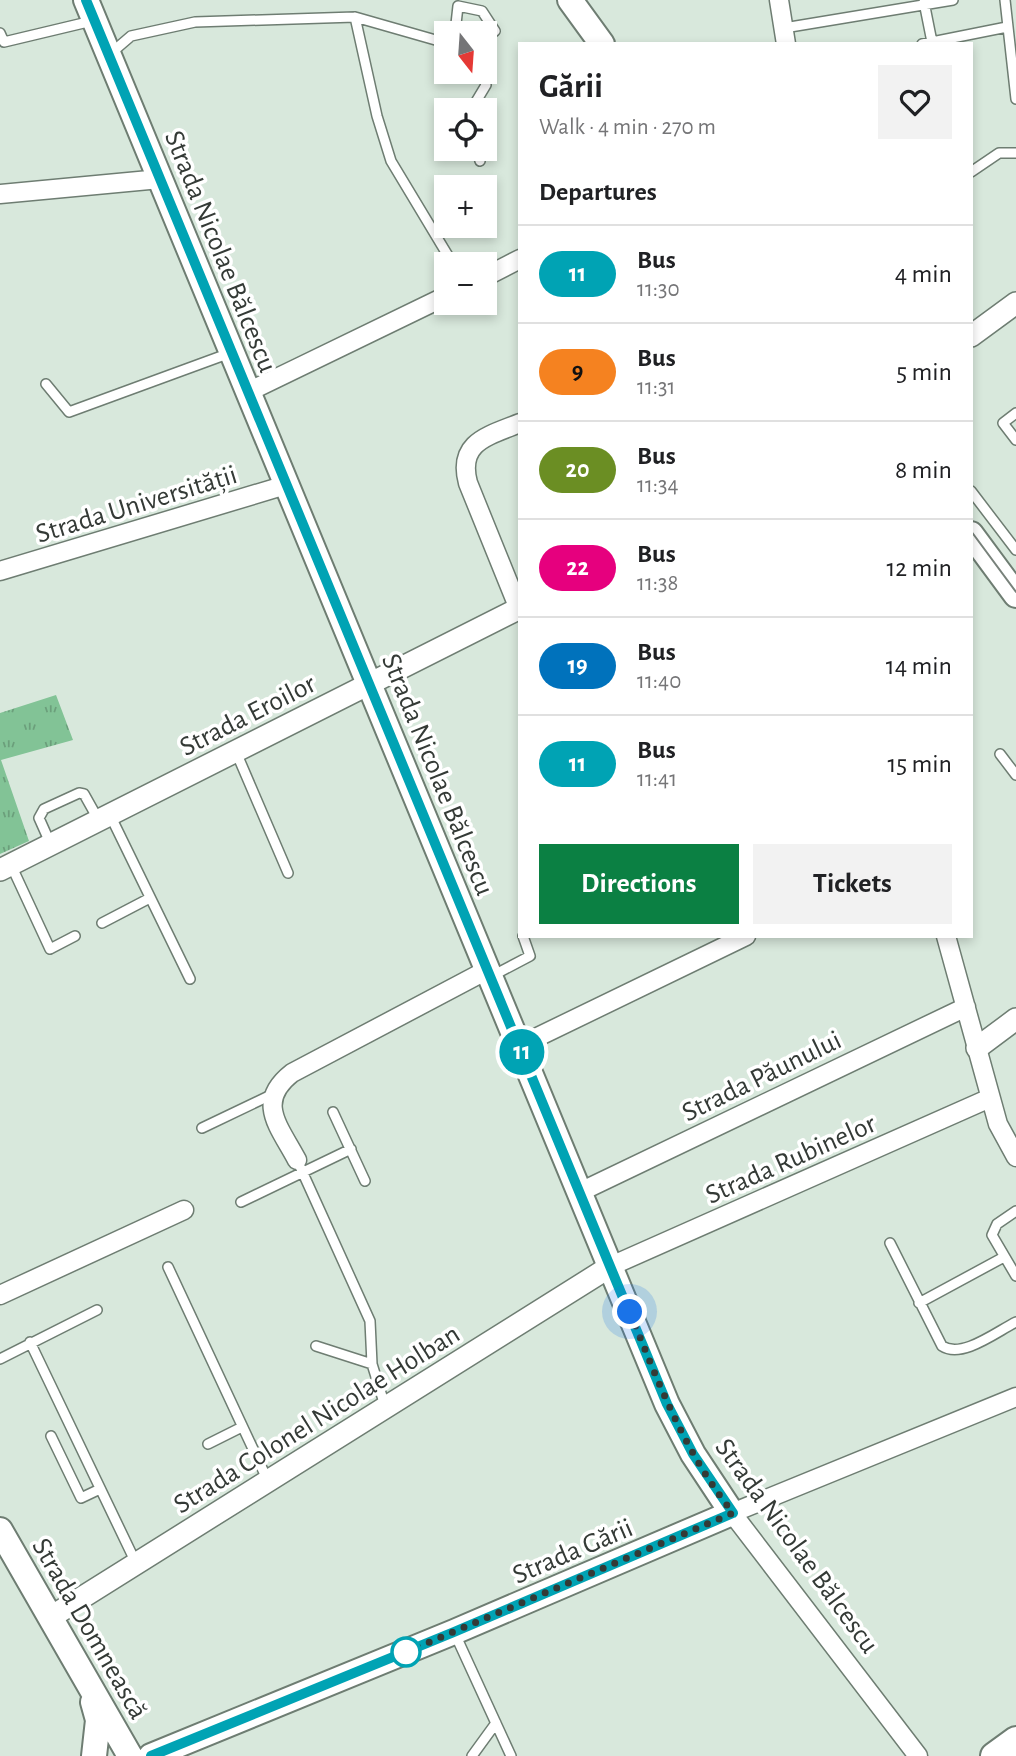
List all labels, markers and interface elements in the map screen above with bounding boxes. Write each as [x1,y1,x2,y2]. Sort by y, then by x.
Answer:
north arrow [434,21,497,84]
map controls [434,21,497,315]
button: heart [878,65,952,139]
text: Gării [539,71,603,104]
button: locate [434,98,497,161]
text: Walk · 4 min · 270 m [539,116,716,139]
street label: Strada Nicolae Bălcescu [159,127,281,376]
button: + [434,175,497,238]
text: Departures [539,179,657,205]
text: Bus [637,247,676,273]
button: − [434,252,497,315]
text: 4 min [895,261,952,287]
text: 11 [569,262,586,286]
text: 11:30 [637,278,680,301]
text: Bus [637,345,676,371]
text: 5 min [896,359,952,385]
text: 9 [572,360,583,384]
text: 11:31 [637,376,675,399]
text: Bus [637,443,676,469]
text: 8 min [895,457,952,483]
text: 20 [566,458,589,482]
street label: Strada Universității [33,461,241,550]
text: 11:34 [637,474,679,497]
text: Bus [637,541,676,567]
text: 12 min [886,555,952,581]
text: 22 [566,556,589,580]
text: 11:38 [637,572,678,595]
text: Bus [637,639,676,665]
street label: Strada Nicolae Bălcescu [376,650,498,899]
text: 14 min [886,653,952,679]
text: 19 [567,654,588,678]
street label: Strada Eroilor [176,670,320,762]
text: 11:40 [637,670,681,693]
text: Bus [637,737,676,763]
text: 15 min [887,751,952,777]
text: 11 [569,752,586,776]
text: 11:41 [637,768,677,791]
button: Directions [539,844,739,924]
button: Tickets [753,844,952,924]
street label: Strada Păunului [678,1026,846,1127]
line badge: 11 [490,1029,554,1075]
text: 11 [513,1040,531,1064]
street label: Strada Rubinelor [701,1110,880,1210]
your location [612,1294,647,1329]
street label: Strada Colonel Nicolae Holban [169,1320,465,1519]
street label: Strada Nicolae Bălcescu [709,1434,883,1659]
street label: Strada Gării [509,1514,637,1590]
street label: Strada Domnească [26,1534,152,1724]
unlabelled marker [391,1637,421,1667]

